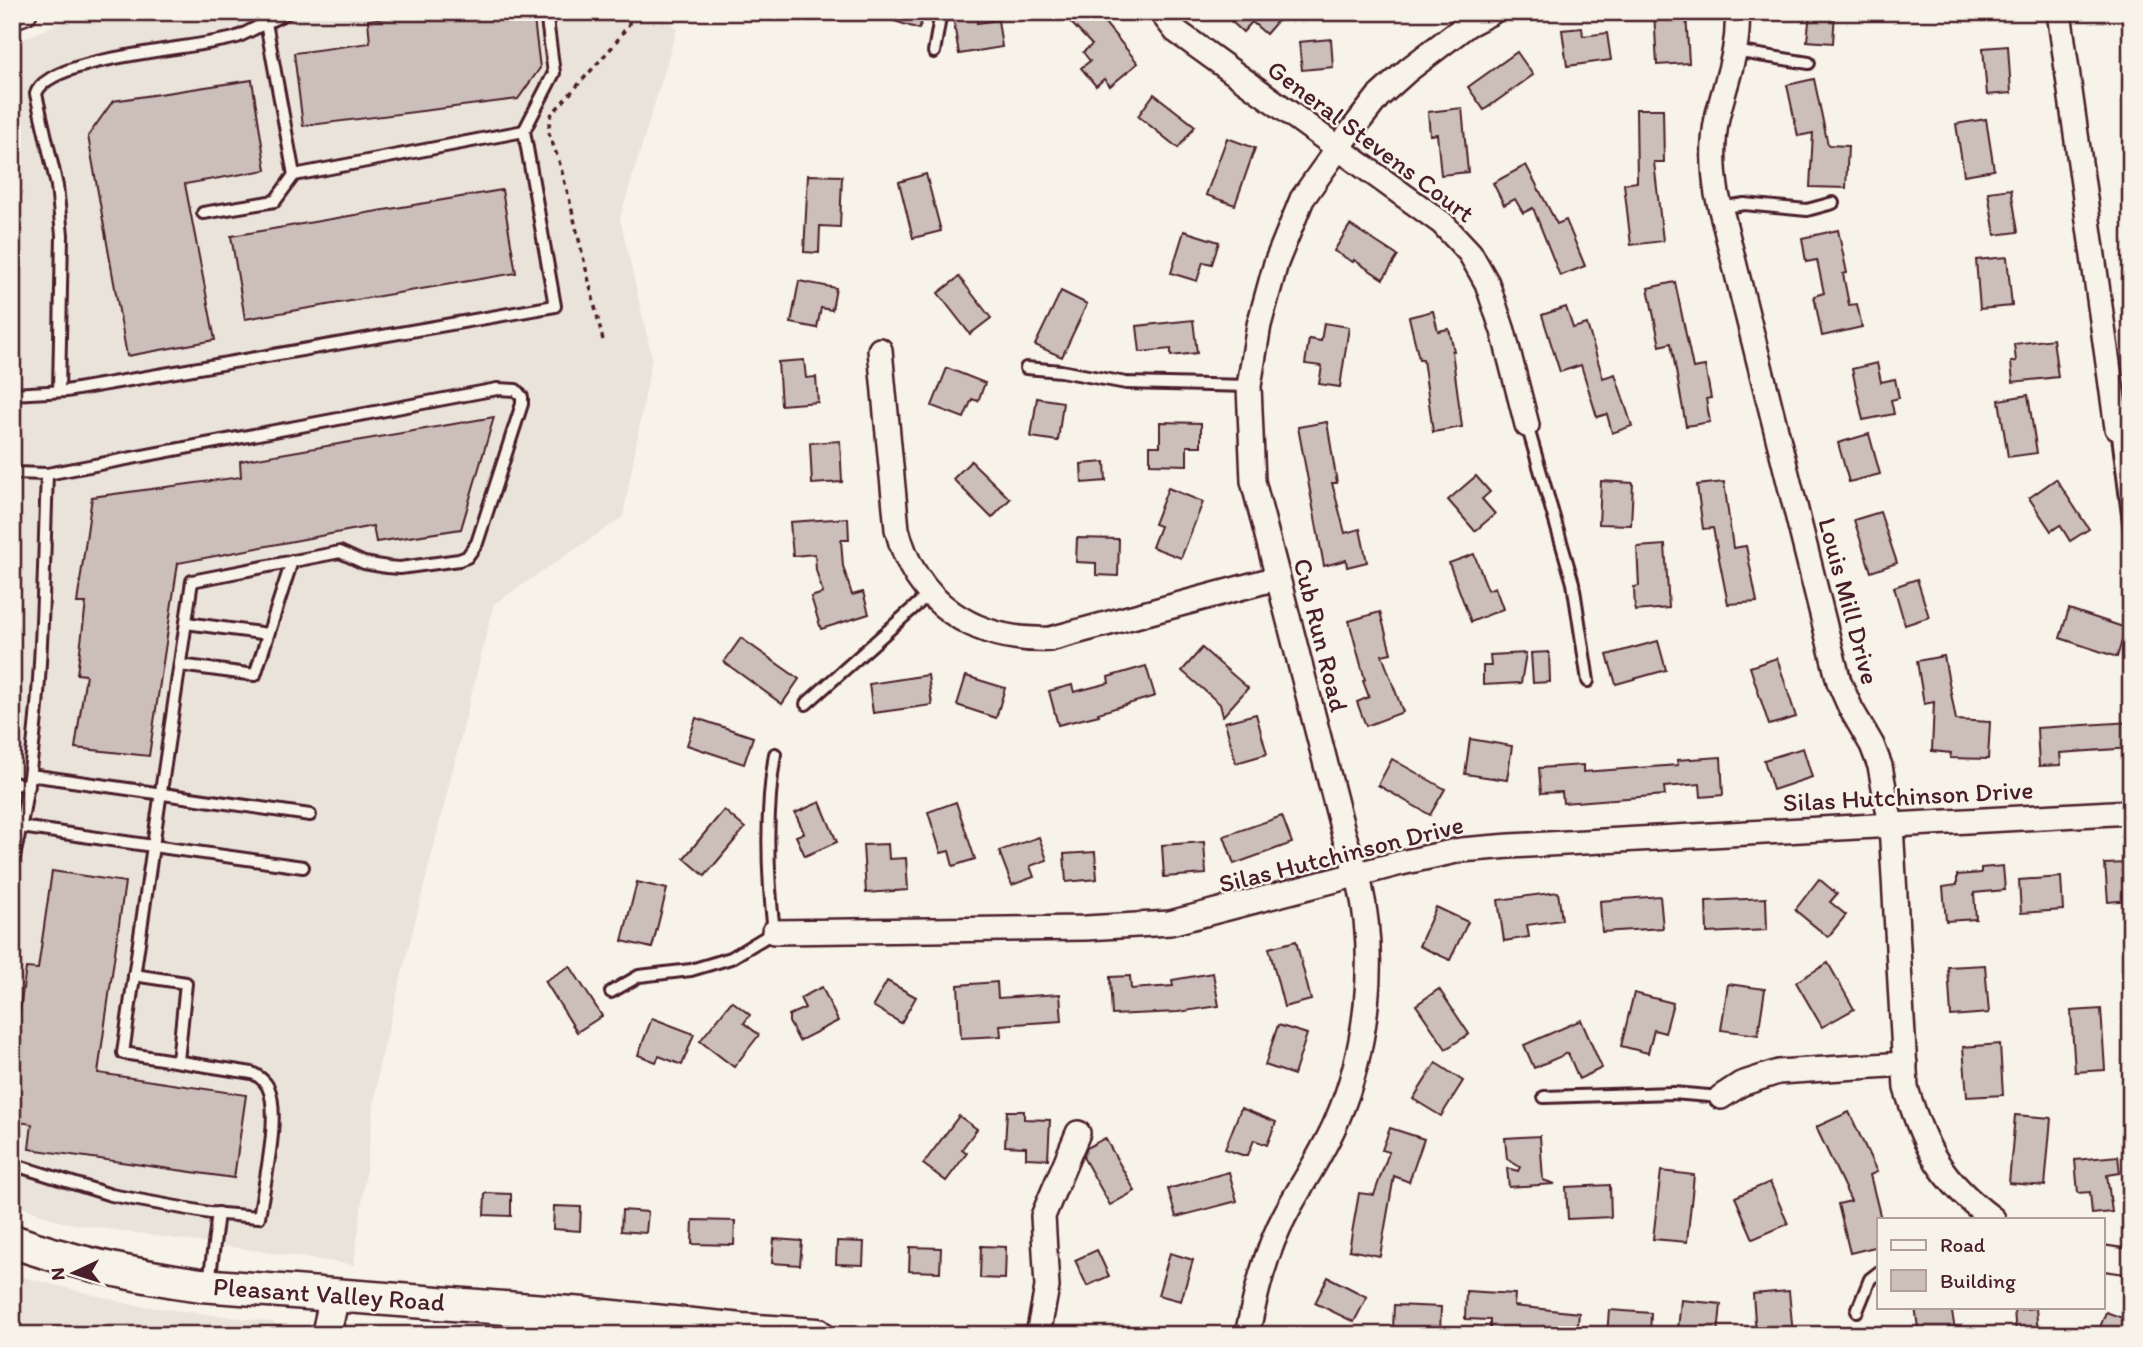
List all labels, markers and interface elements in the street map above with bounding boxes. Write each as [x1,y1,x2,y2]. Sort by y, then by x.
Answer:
street label: General Stevens Court [1261,53,1481,229]
street label: Louis Mill Drive [1811,514,1887,688]
street label: Cub Run Road [1286,555,1356,715]
street label: Silas Hutchinson Drive [1782,773,2034,819]
street label: Silas Hutchinson Drive [1215,808,1467,900]
legend [1877,1218,2104,1308]
text: Road [1940,1232,1986,1257]
north arrow [38,1238,108,1308]
text: N [46,1267,69,1281]
text: Building [1940,1268,2016,1293]
street label: Pleasant Valley Road [212,1270,446,1318]

